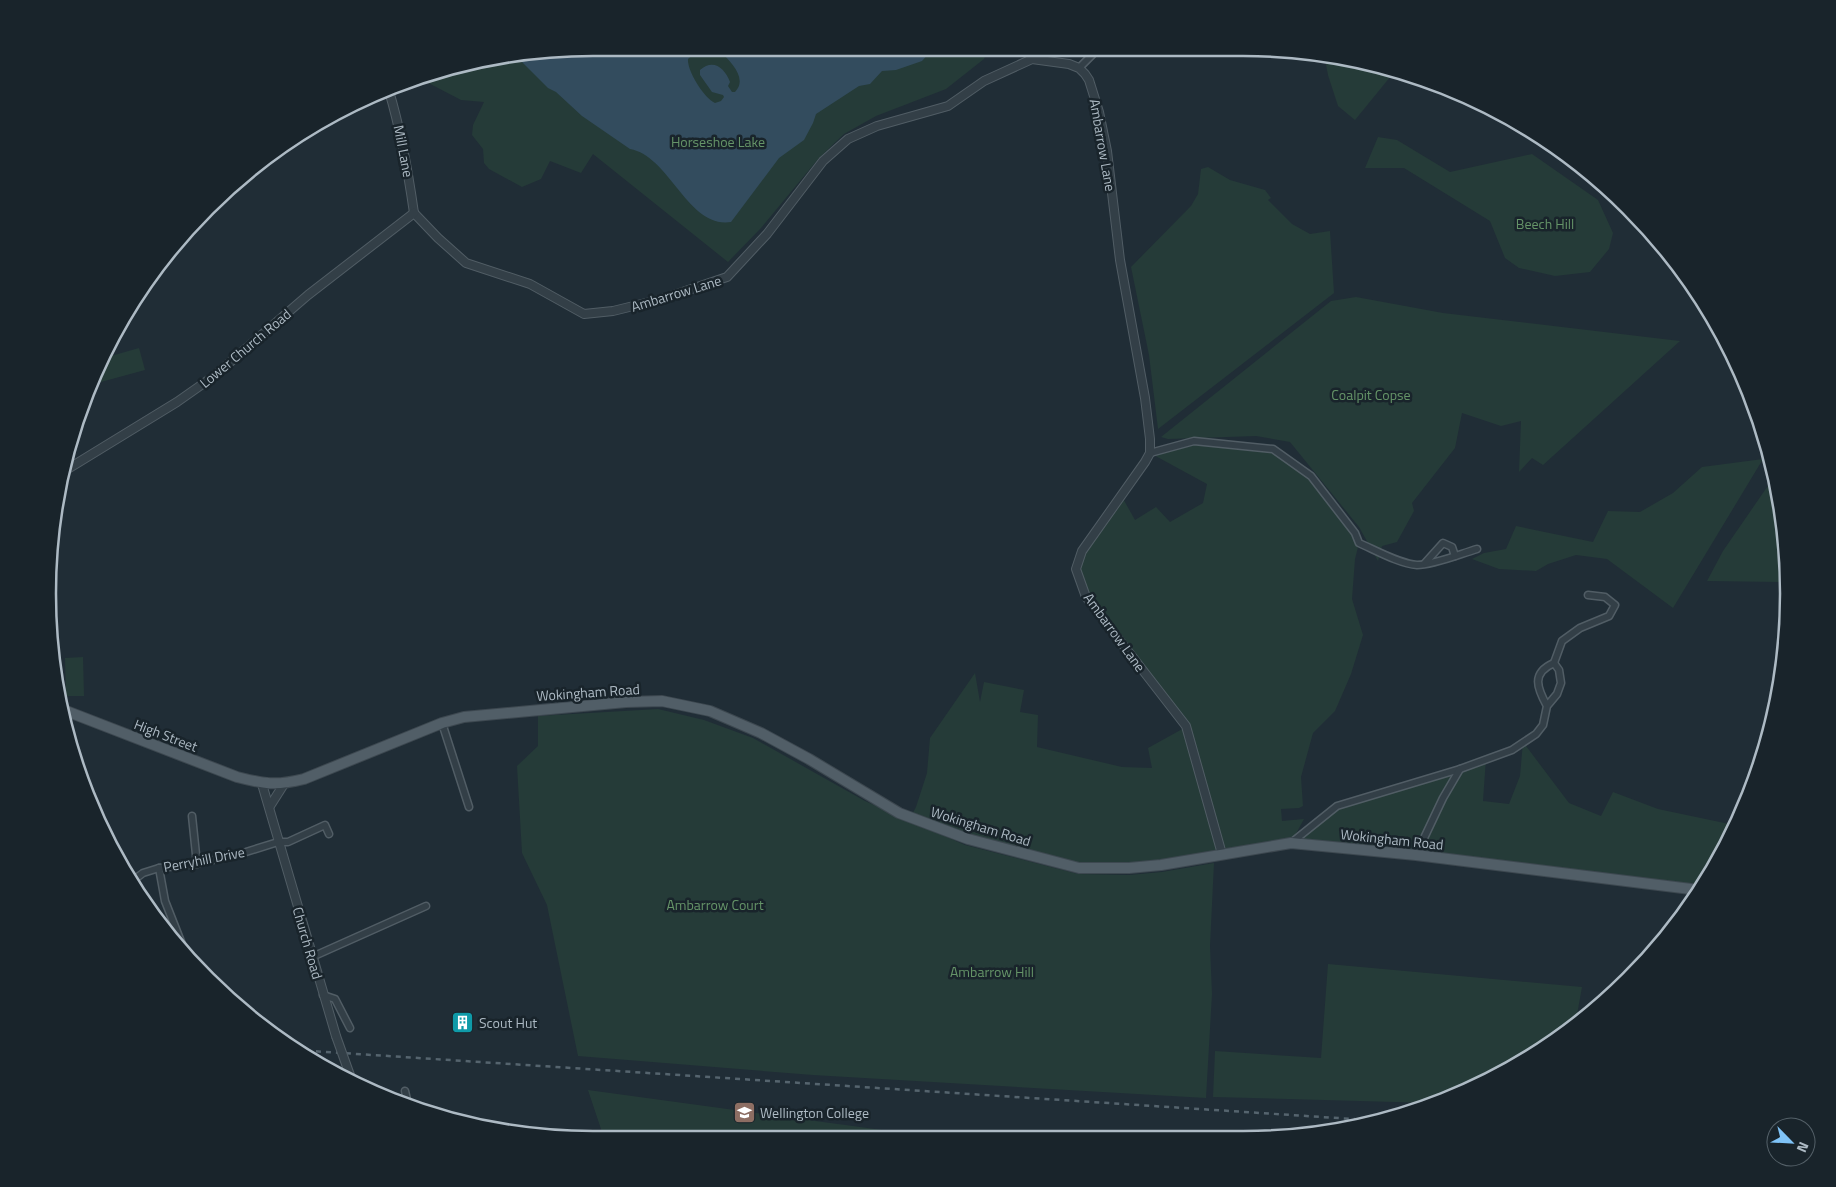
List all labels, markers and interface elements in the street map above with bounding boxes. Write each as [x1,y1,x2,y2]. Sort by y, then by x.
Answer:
street label: Ambarrow Lane [1085,97,1121,193]
street label: Mill Lane [389,123,419,179]
park label: Horseshoe Lake [671,131,765,152]
park label: Beech Hill [1516,213,1574,234]
street label: Ambarrow Lane [628,269,724,317]
street label: Lower Church Road [195,303,295,393]
park label: Coalpit Copse [1331,384,1411,405]
street label: Ambarrow Lane [1079,588,1151,676]
street label: Wokingham Road [536,678,640,706]
street label: High Street [131,713,201,757]
street label: Wokingham Road [928,801,1034,851]
street label: Wokingham Road [1339,823,1445,855]
street label: Perryhill Drive [161,841,247,877]
park label: Ambarrow Court [666,894,764,915]
street label: Church Road [288,904,328,982]
park label: Ambarrow Hill [950,961,1034,982]
building icon: Scout Hut [451,1010,475,1034]
place label: Scout Hut [479,1012,537,1033]
school or university icon: Wellington College [732,1100,756,1124]
place label: Wellington College [760,1102,869,1123]
north arrow [1766,1117,1816,1167]
text: N [1792,1139,1815,1156]

